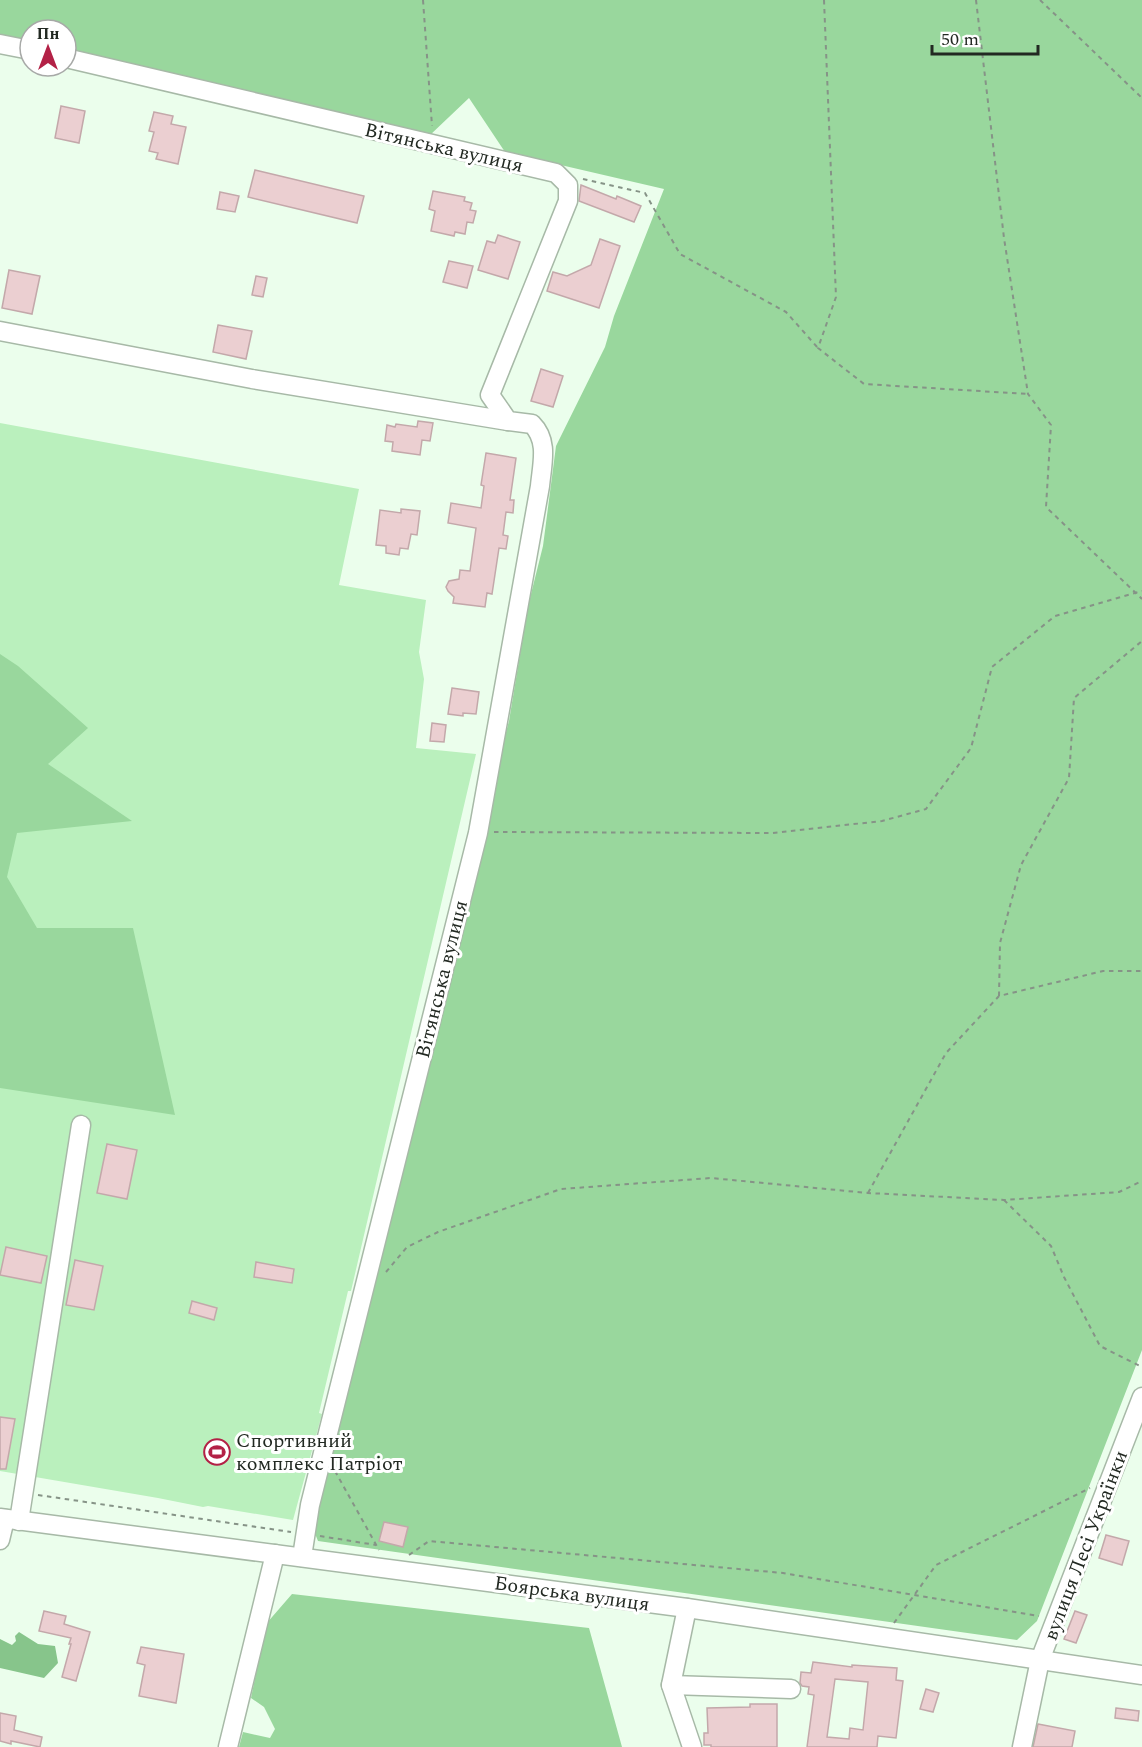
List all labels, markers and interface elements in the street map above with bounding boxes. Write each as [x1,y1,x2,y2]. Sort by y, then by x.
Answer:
north arrow [18,18,78,78]
scale bar [932,18,1038,56]
text: Пн [36,22,60,46]
text: 50 m [941,26,979,53]
street label: Вітянська вулиця [361,115,526,181]
street label: Вітянська вулиця [408,897,476,1061]
place label: Спортивний комплекс Патріот [236,1426,403,1479]
sports icon: Спортивний комплекс Патріот [202,1437,232,1467]
street label: вулиця Лесі Українки [1036,1446,1136,1645]
street label: Боярська вулиця [492,1568,651,1620]

